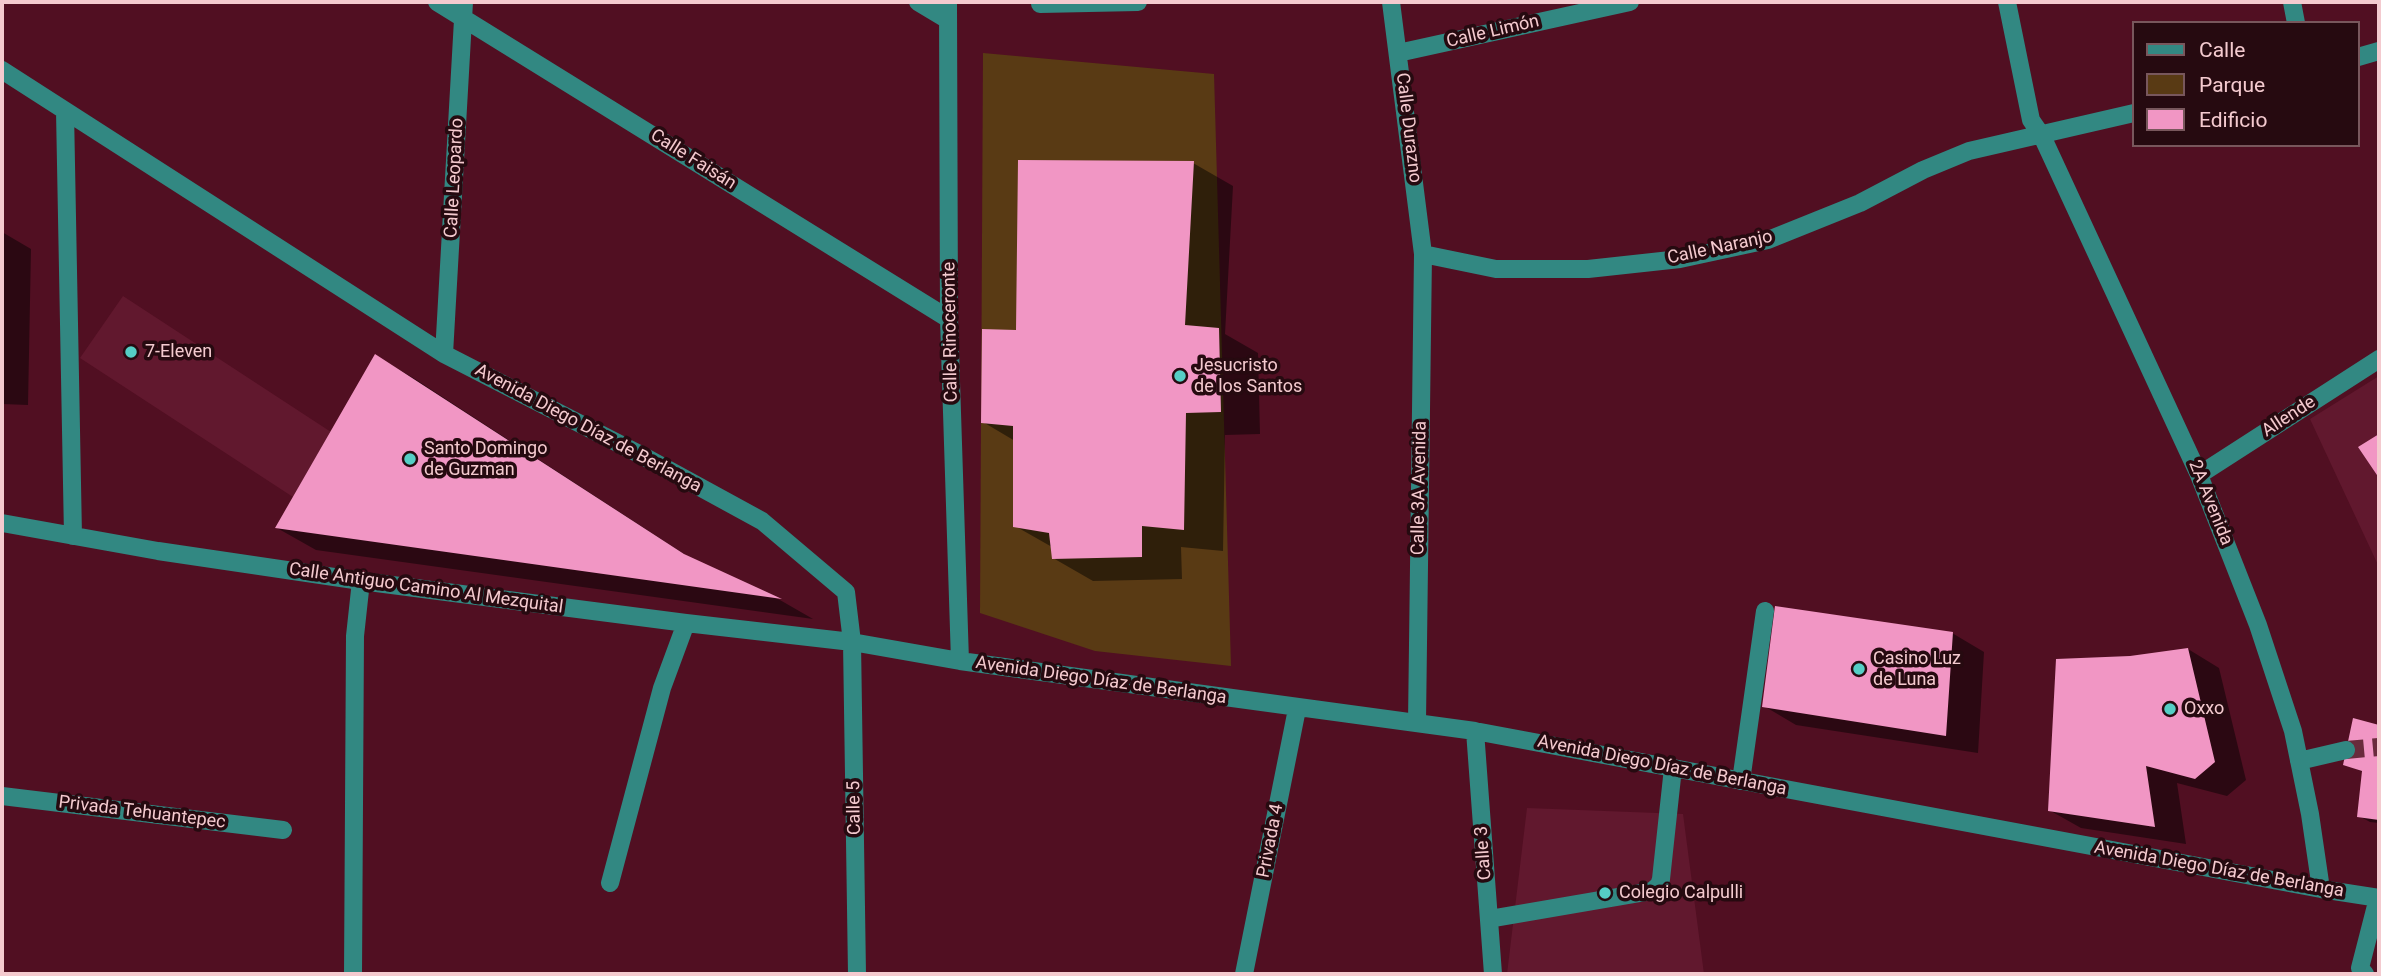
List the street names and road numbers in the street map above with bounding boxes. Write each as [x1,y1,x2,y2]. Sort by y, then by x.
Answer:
street label: Calle Limón [1445,11,1541,53]
street label: Calle Durazno [1391,72,1425,184]
street label: Calle Leopardo [441,118,469,238]
street label: Calle Faisán [646,125,740,195]
street label: Calle Naranjo [1665,226,1775,270]
street label: Calle Rinoceronte [939,262,963,402]
street label: Avenida Diego Díaz de Berlanga [471,360,705,498]
street label: Allende [2258,392,2320,442]
street label: Calle 3A Avenida [1408,421,1432,555]
street label: 2A Avenida [2183,457,2237,549]
street label: Calle Antiguo Camino Al Mezquital [288,559,564,619]
street label: Avenida Diego Díaz de Berlanga [974,653,1228,709]
street label: Avenida Diego Díaz de Berlanga [1536,731,1788,801]
street label: Calle 5 [844,781,866,835]
street label: Privada Tehuantepec [57,792,227,834]
street label: Privada 4 [1253,802,1289,880]
street label: Calle 3 [1471,825,1497,881]
street label: Avenida Diego Díaz de Berlanga [2092,837,2346,903]

